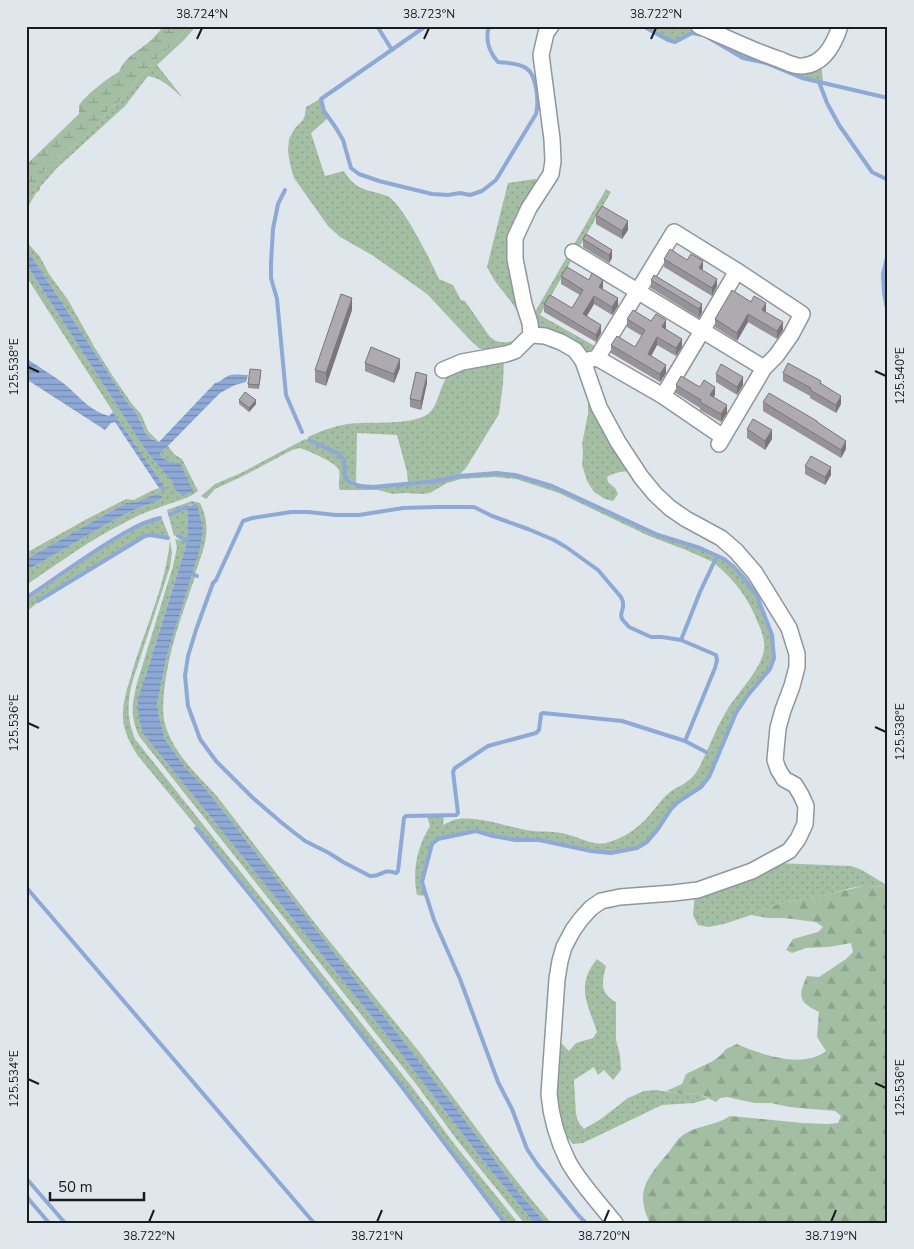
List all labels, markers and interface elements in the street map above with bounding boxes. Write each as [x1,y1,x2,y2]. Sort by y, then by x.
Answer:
text: 38.724°N [176,6,228,22]
text: 38.723°N [403,6,455,22]
text: 38.722°N [630,6,682,22]
text: 125.538°E [6,338,22,396]
text: 125.540°E [892,347,908,405]
text: 125.536°E [6,694,22,752]
text: 125.538°E [892,703,908,761]
text: 125.534°E [6,1050,22,1108]
text: 125.536°E [892,1059,908,1117]
scale bar [50,1169,144,1201]
text: 50 m [58,1177,93,1197]
text: 38.722°N [123,1228,175,1244]
text: 38.721°N [351,1228,403,1244]
text: 38.720°N [578,1228,630,1244]
text: 38.719°N [805,1228,857,1244]

